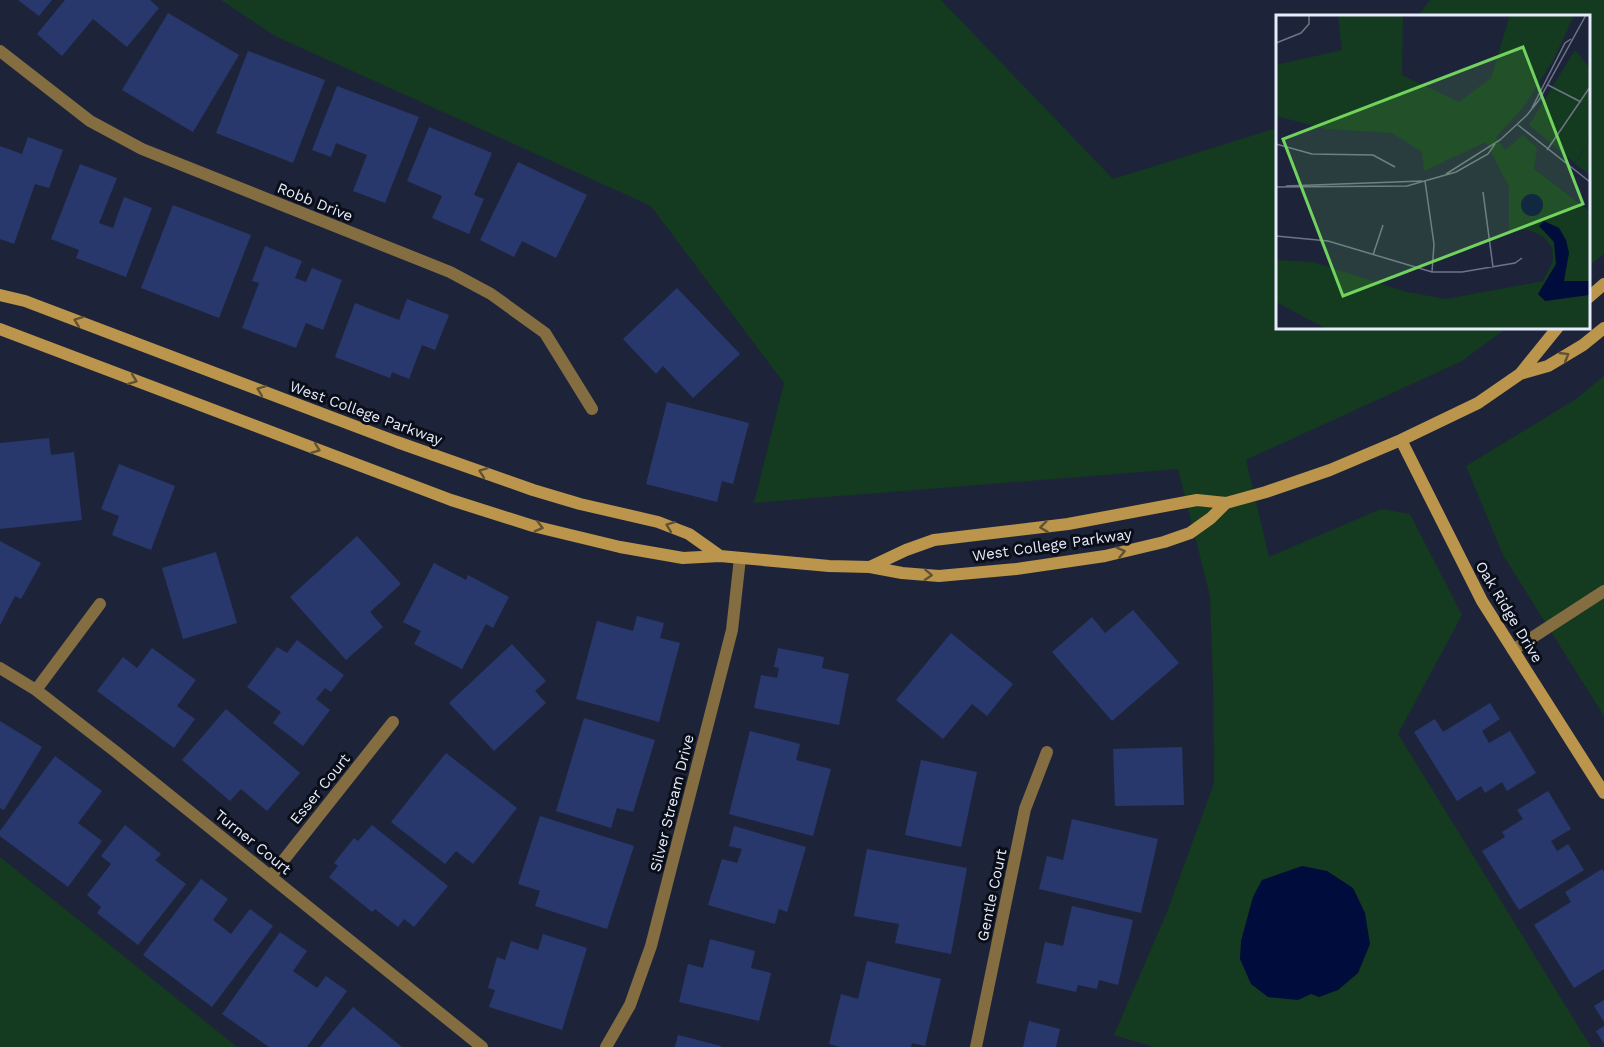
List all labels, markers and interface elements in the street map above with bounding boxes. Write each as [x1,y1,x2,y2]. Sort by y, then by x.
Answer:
inset map [1276,15,1589,328]
street label: Robb Drive [275,179,355,225]
one-way arrow [74,316,84,329]
one-way arrow [1559,352,1569,364]
one-way arrow [127,372,138,385]
street label: West College Parkway [287,377,445,449]
one-way arrow [256,385,267,397]
one-way arrow [310,441,320,454]
one-way arrow [478,467,489,480]
one-way arrow [534,520,544,533]
one-way arrow [665,521,676,534]
one-way arrow [1039,521,1048,533]
street label: West College Parkway [971,525,1133,565]
one-way arrow [1116,546,1126,559]
street label: Oak Ridge Drive [1472,558,1546,666]
one-way arrow [924,568,933,581]
street label: Silver Stream Drive [646,733,698,873]
street label: Esser Court [286,750,354,828]
street label: Turner Court [211,806,295,879]
street label: Gentle Court [973,847,1011,943]

